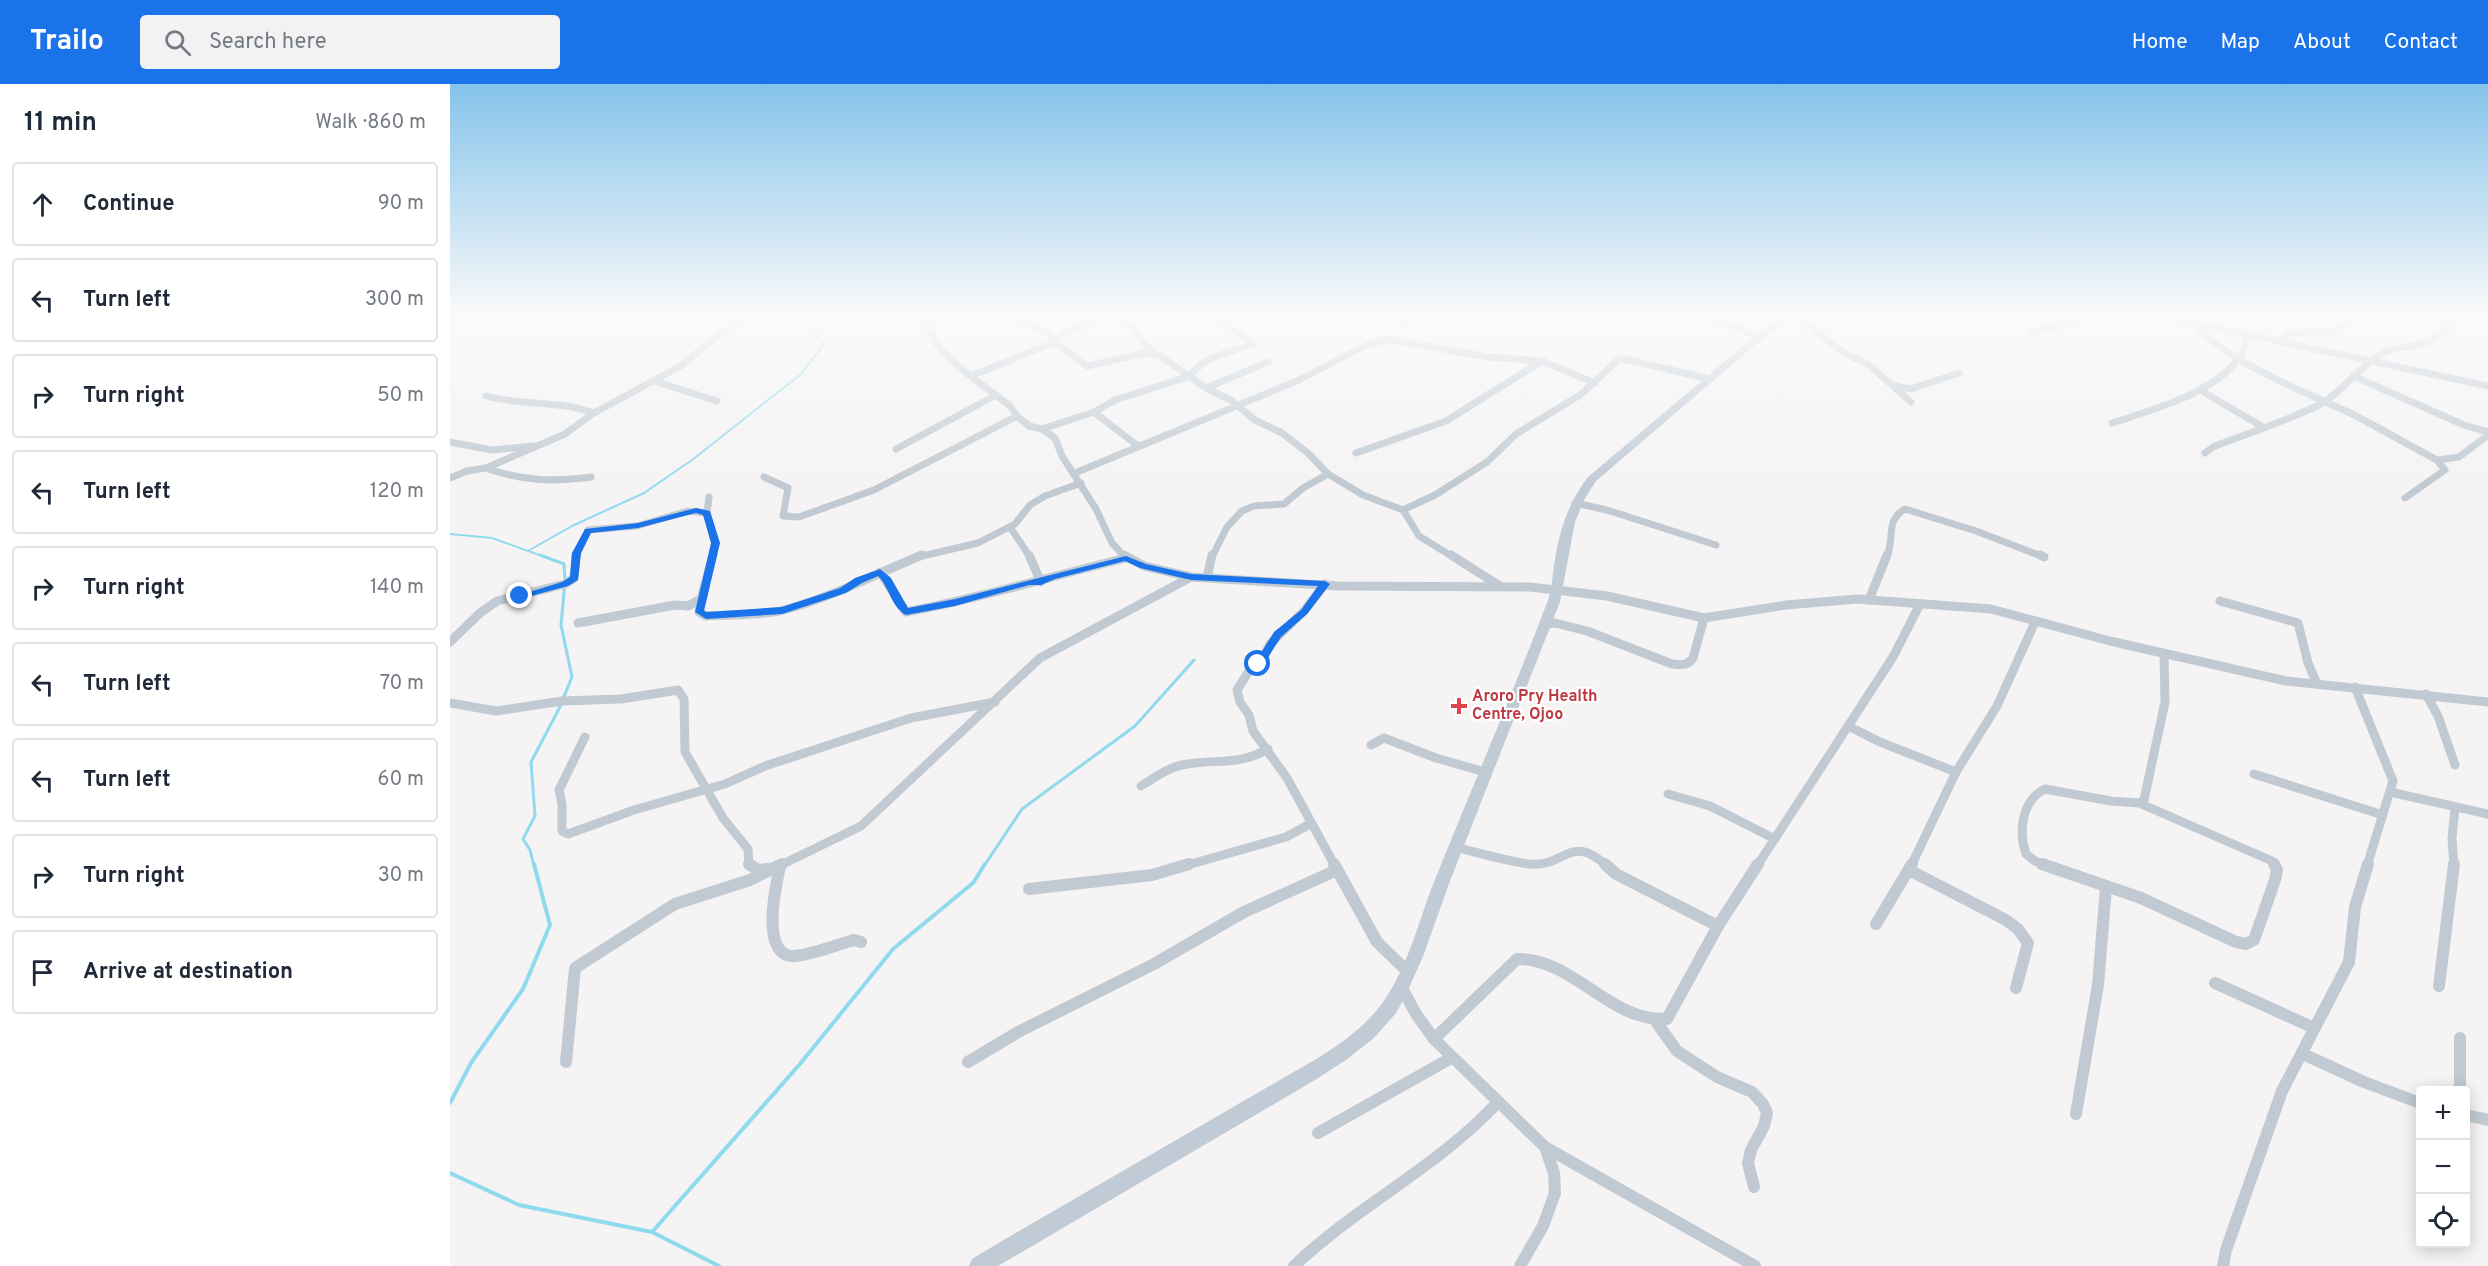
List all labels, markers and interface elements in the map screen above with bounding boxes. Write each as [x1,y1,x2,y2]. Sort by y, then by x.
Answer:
search box [140,15,560,69]
text: Trailo [30,24,104,60]
icon: search [161,26,194,59]
text: Search here [209,29,326,56]
text: Home [2132,29,2188,56]
text: Map [2221,29,2260,56]
text: About [2293,29,2351,56]
text: Contact [2384,29,2458,56]
text: 11 min [24,107,97,140]
text: Walk · 860 m [315,110,426,136]
icon: ahead [26,188,59,221]
text: Continue [83,191,174,218]
text: 90 m [378,191,424,217]
icon: left [26,284,59,317]
text: Turn left [83,287,171,314]
text: 300 m [365,287,424,313]
icon: right [26,380,59,413]
text: Turn right [83,383,185,410]
text: 50 m [377,383,424,409]
icon: left [26,476,59,509]
text: Turn left [83,479,171,506]
text: 120 m [370,479,424,505]
icon: right [26,572,59,605]
text: Turn right [83,575,185,602]
text: 140 m [370,575,424,601]
route end [506,582,532,608]
route start [1244,650,1270,676]
icon: left [26,668,59,701]
text: Turn left [83,671,171,698]
text: 70 m [380,671,424,697]
place label: Aroro Pry Health Centre, Ojoo [1472,687,1597,725]
marker: Aroro Pry Health Centre, Ojoo [1450,697,1468,715]
icon: left [26,764,59,797]
text: Turn left [83,767,171,794]
text: 60 m [378,767,424,793]
icon: right [26,860,59,893]
text: Turn right [83,863,185,890]
text: 30 m [378,863,424,889]
icon: arrive [26,956,59,989]
text: Arrive at destination [83,959,293,986]
map controls [2416,1086,2470,1248]
button: + [2416,1086,2470,1140]
button: − [2416,1140,2470,1194]
button: locate [2416,1194,2470,1248]

